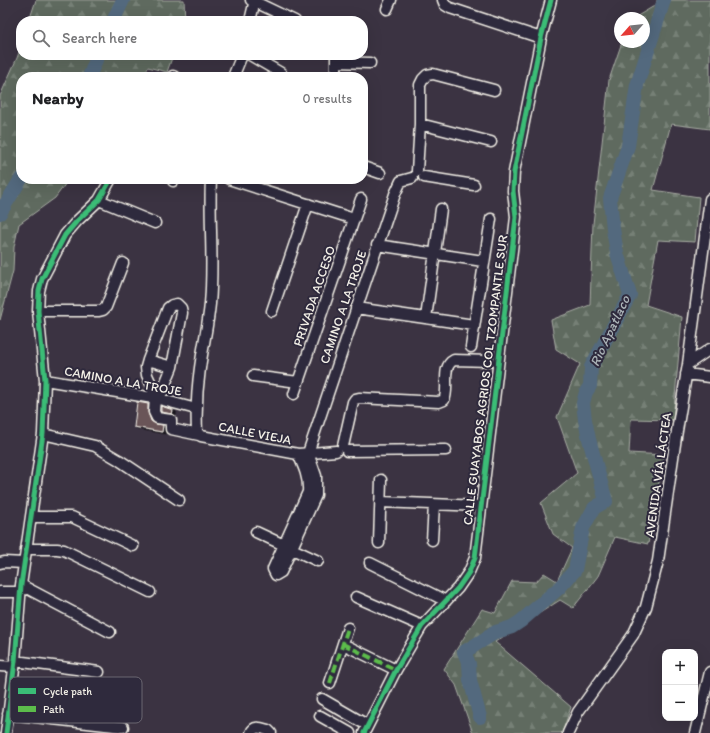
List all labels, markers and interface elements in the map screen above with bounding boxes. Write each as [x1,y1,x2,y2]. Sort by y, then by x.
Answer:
north arrow [614,12,650,48]
search box [16,16,368,60]
icon: search [30,27,52,49]
text: Search here [62,29,137,47]
text: Nearby [32,88,84,108]
text: 0 results [302,91,352,106]
street label: CALLE GUAYABOS AGRIOS COL TZOMPANTLE SUR [460,234,510,526]
street label: PRIVADA ACCESO [290,244,338,348]
street label: CAMINO A LA TROJE [317,248,369,366]
water label: Rio Apatlaco [586,292,634,369]
street label: CAMINO A LA TROJE [63,363,183,399]
street label: AVENIDA VÍA LÁCTEA [642,411,674,538]
street label: CALLE VIEJA [217,419,293,448]
map controls [662,649,698,721]
button: + [662,649,698,685]
legend [10,677,142,723]
text: Cycle path [43,685,92,698]
button: − [662,685,698,721]
text: Path [43,703,65,716]

